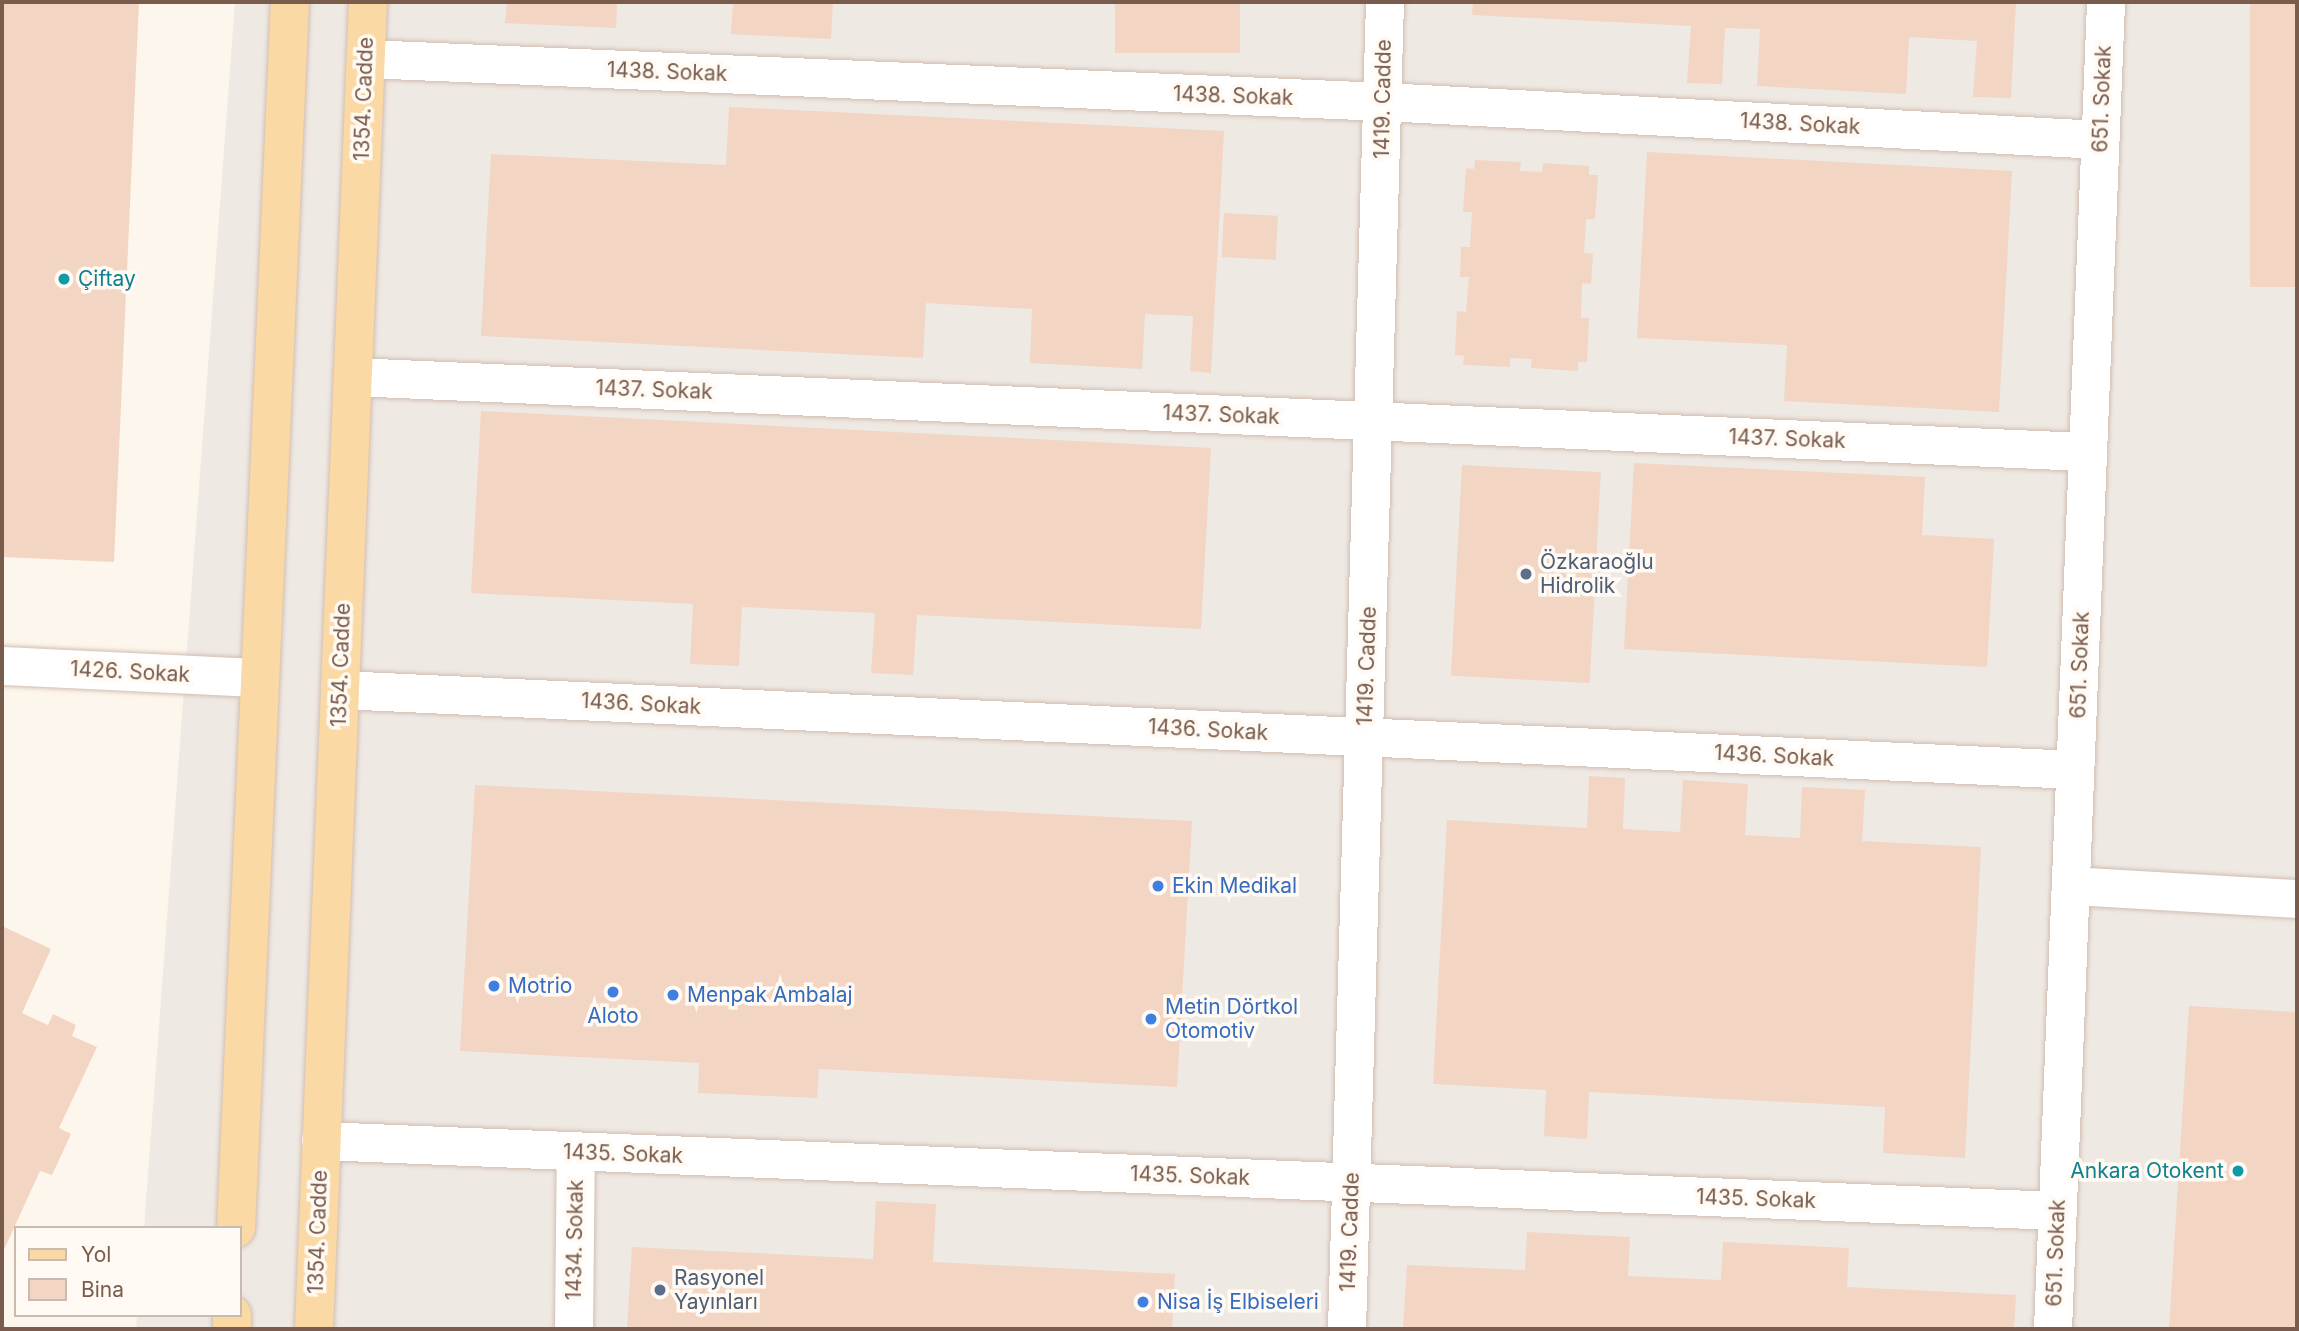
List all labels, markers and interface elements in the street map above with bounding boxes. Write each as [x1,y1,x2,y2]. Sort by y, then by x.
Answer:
street label: 1354. Cadde [349,37,379,161]
street label: 1419. Cadde [1369,39,1397,159]
street label: 651. Sokak [2088,45,2116,153]
street label: 1438. Sokak [606,57,728,87]
street label: 1438. Sokak [1172,81,1294,111]
street label: 1438. Sokak [1739,108,1861,140]
place label: Çiftay [78,266,136,292]
marker: Çiftay [56,271,72,287]
street label: 1437. Sokak [595,375,713,405]
street label: 1437. Sokak [1162,400,1280,430]
street label: 1437. Sokak [1728,424,1846,454]
place label: Özkaraoğlu Hidrolik [1540,549,1654,599]
marker: Özkaraoğlu Hidrolik [1518,566,1534,582]
street label: 1354. Cadde [326,603,356,727]
street label: 1419. Cadde [1352,606,1382,726]
street label: 651. Sokak [2066,611,2094,719]
street label: 1426. Sokak [69,656,191,688]
street label: 1436. Sokak [580,688,702,720]
street label: 1436. Sokak [1147,714,1269,746]
street label: 1436. Sokak [1713,740,1835,772]
place label: Ekin Medikal [1172,873,1297,899]
marker: Ekin Medikal [1150,878,1166,894]
place label: Motrio [508,973,572,999]
marker: Motrio [486,978,502,994]
place label: Menpak Ambalaj [687,982,853,1008]
marker: Aloto [605,984,621,1000]
marker: Menpak Ambalaj [665,987,681,1003]
place label: Metin Dörtkol Otomotiv [1165,994,1298,1044]
place label: Aloto [587,1003,639,1029]
marker: Metin Dörtkol Otomotiv [1143,1011,1159,1027]
street label: 1435. Sokak [563,1139,683,1169]
place label: Ankara Otokent [2070,1158,2224,1184]
street label: 1435. Sokak [1130,1161,1250,1191]
marker: Ankara Otokent [2230,1163,2246,1179]
street label: 1354. Cadde [303,1170,333,1294]
street label: 1419. Cadde [1335,1172,1365,1292]
street label: 1434. Sokak [561,1179,589,1301]
street label: 1435. Sokak [1696,1184,1816,1214]
street label: 651. Sokak [2042,1199,2070,1307]
legend [14,1226,242,1317]
text: Yol [81,1242,111,1267]
place label: Rasyonel Yayınları [674,1265,764,1315]
text: Bina [81,1277,124,1302]
marker: Rasyonel Yayınları [652,1282,668,1298]
place label: Nisa İş Elbiseleri [1157,1289,1319,1315]
marker: Nisa İş Elbiseleri [1135,1294,1151,1310]

